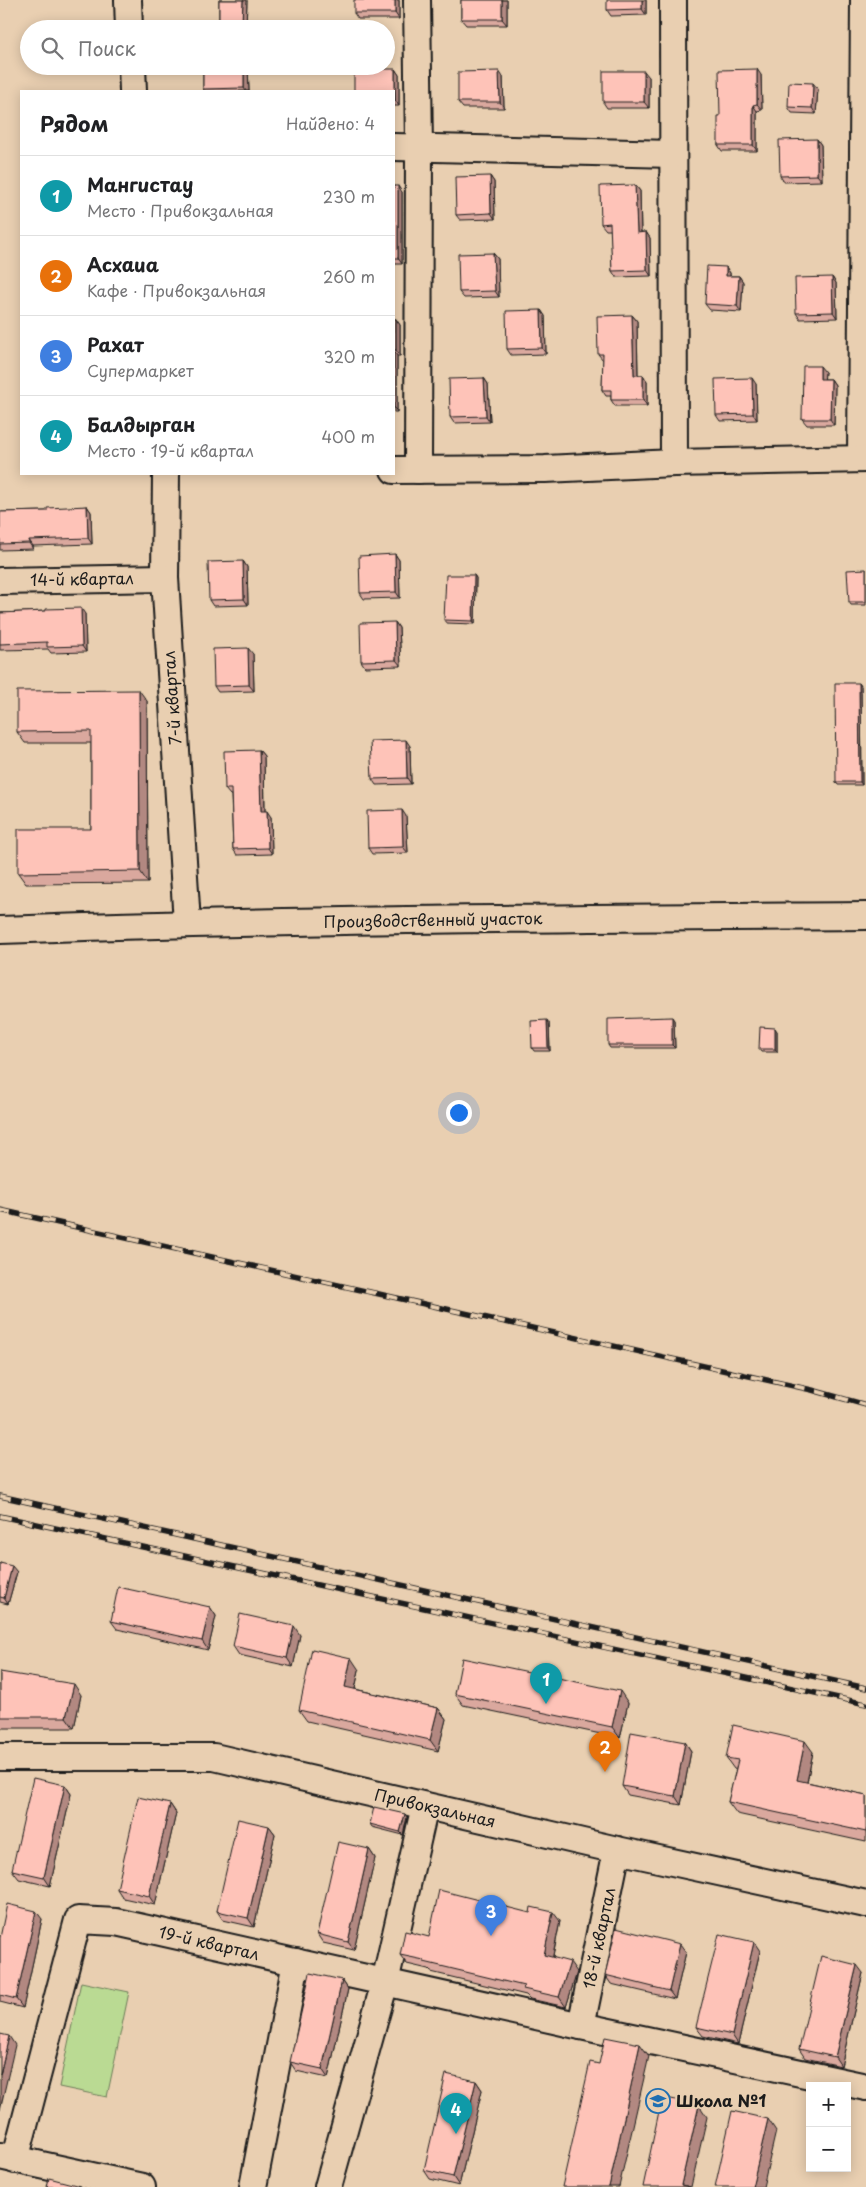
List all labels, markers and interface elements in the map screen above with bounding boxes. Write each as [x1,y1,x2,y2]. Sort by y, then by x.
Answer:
search box [20,20,395,75]
icon: search [38,34,66,62]
text: Поиск [78,34,136,62]
text: Рядом [40,107,108,139]
text: Найдено: 4 [286,111,375,135]
text: Мангистау [87,170,193,198]
text: 1 [52,184,60,208]
text: 230 m [323,184,375,208]
text: Место · Привокзальная [87,198,274,222]
text: Асхаиа [87,250,159,278]
text: 2 [50,264,62,288]
text: 260 m [323,264,375,288]
text: Кафе · Привокзальная [87,278,266,302]
text: Рахат [87,330,144,358]
text: 3 [51,344,61,368]
text: 320 m [324,344,375,368]
text: Супермаркет [87,358,194,382]
text: Балдырган [87,410,195,438]
text: 4 [51,424,61,448]
text: 400 m [322,424,375,448]
text: Место · 19-й квартал [87,438,254,462]
street label: 14-й квартал [30,565,134,591]
street label: 7-й квартал [156,650,186,746]
street label: Производственный участок [323,905,543,933]
your location [446,1100,472,1126]
pin: 1 [530,1663,562,1704]
pin: 2 [589,1731,621,1772]
street label: Привокзальная [372,1781,498,1833]
street label: 18-й квартал [576,1885,620,1991]
pin: 3 [475,1895,507,1936]
street label: 19-й квартал [157,1919,262,1965]
map controls [806,2082,851,2172]
button: + [806,2082,851,2127]
school or university icon: Школа №1 [645,2088,671,2114]
place label: Школа №1 [676,2088,766,2112]
pin: 4 [440,2093,472,2134]
button: − [806,2127,851,2172]

